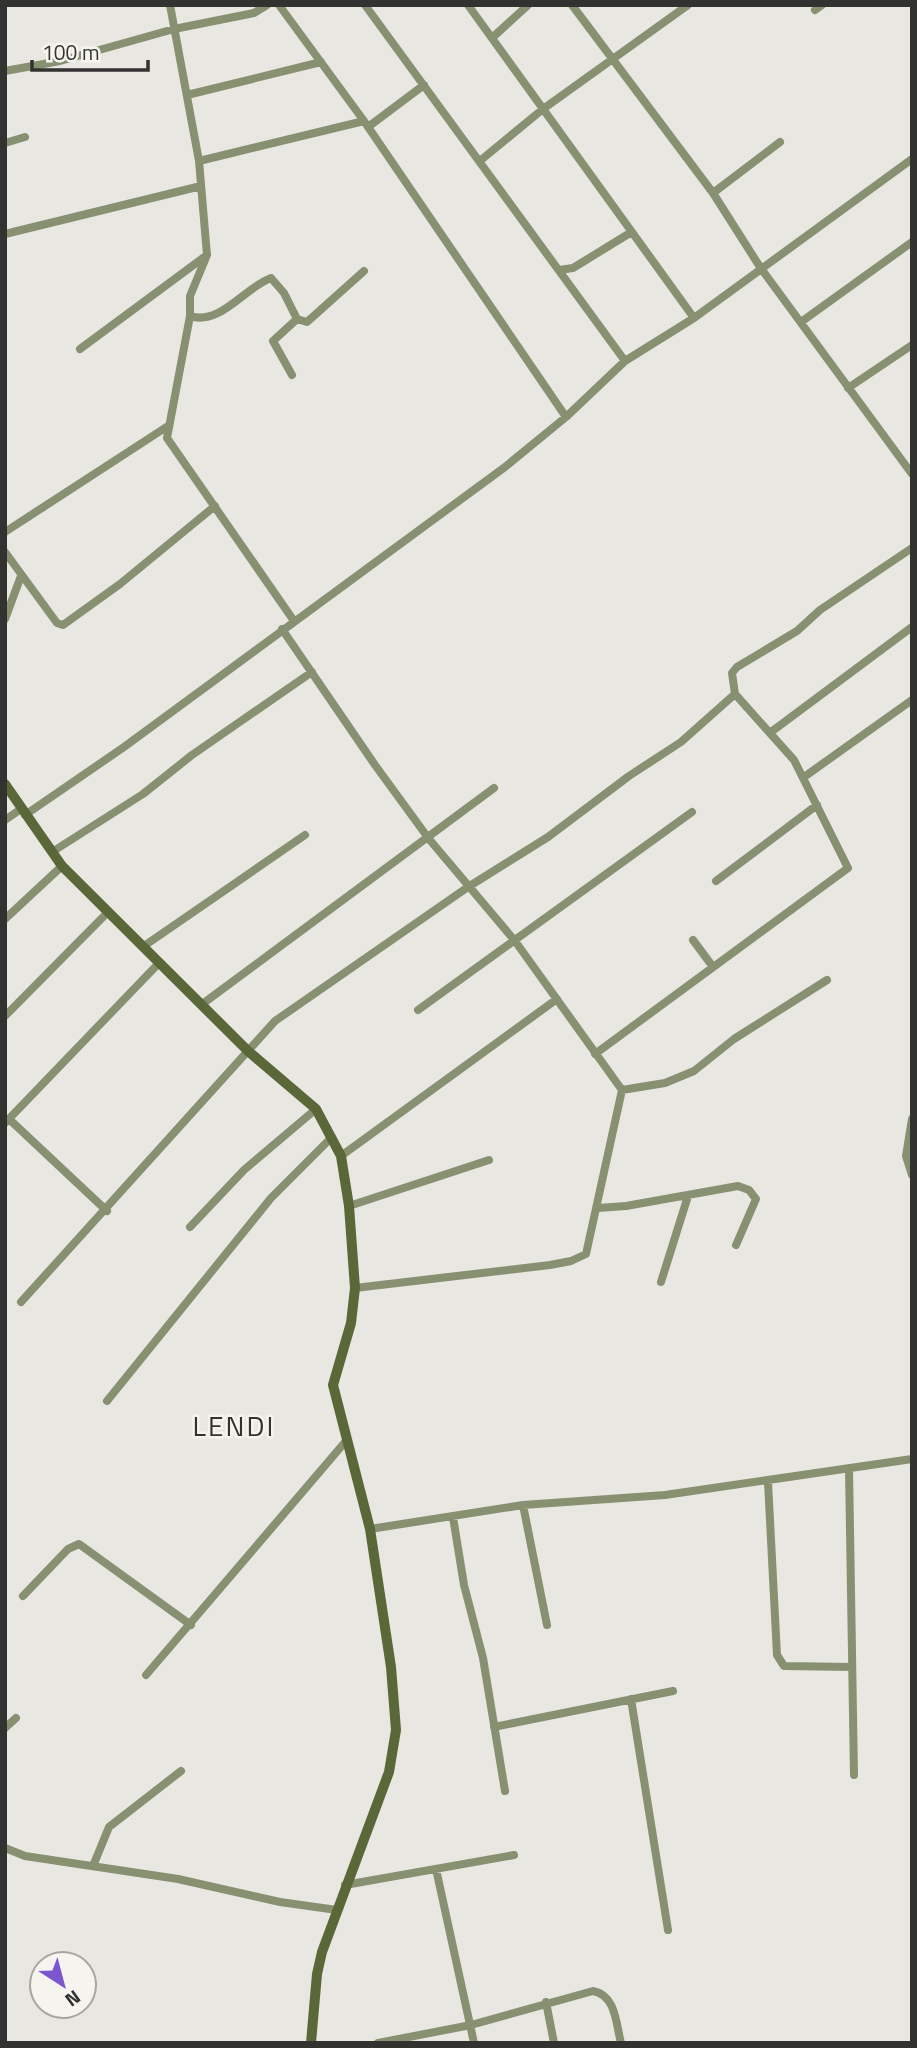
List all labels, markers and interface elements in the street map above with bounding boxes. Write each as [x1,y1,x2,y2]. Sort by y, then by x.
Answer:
scale bar [32,28,147,72]
text: 100 m [42,36,99,68]
district label: LENDI [193,1404,275,1447]
north arrow [28,1950,98,2020]
text: N [59,1984,87,2015]

